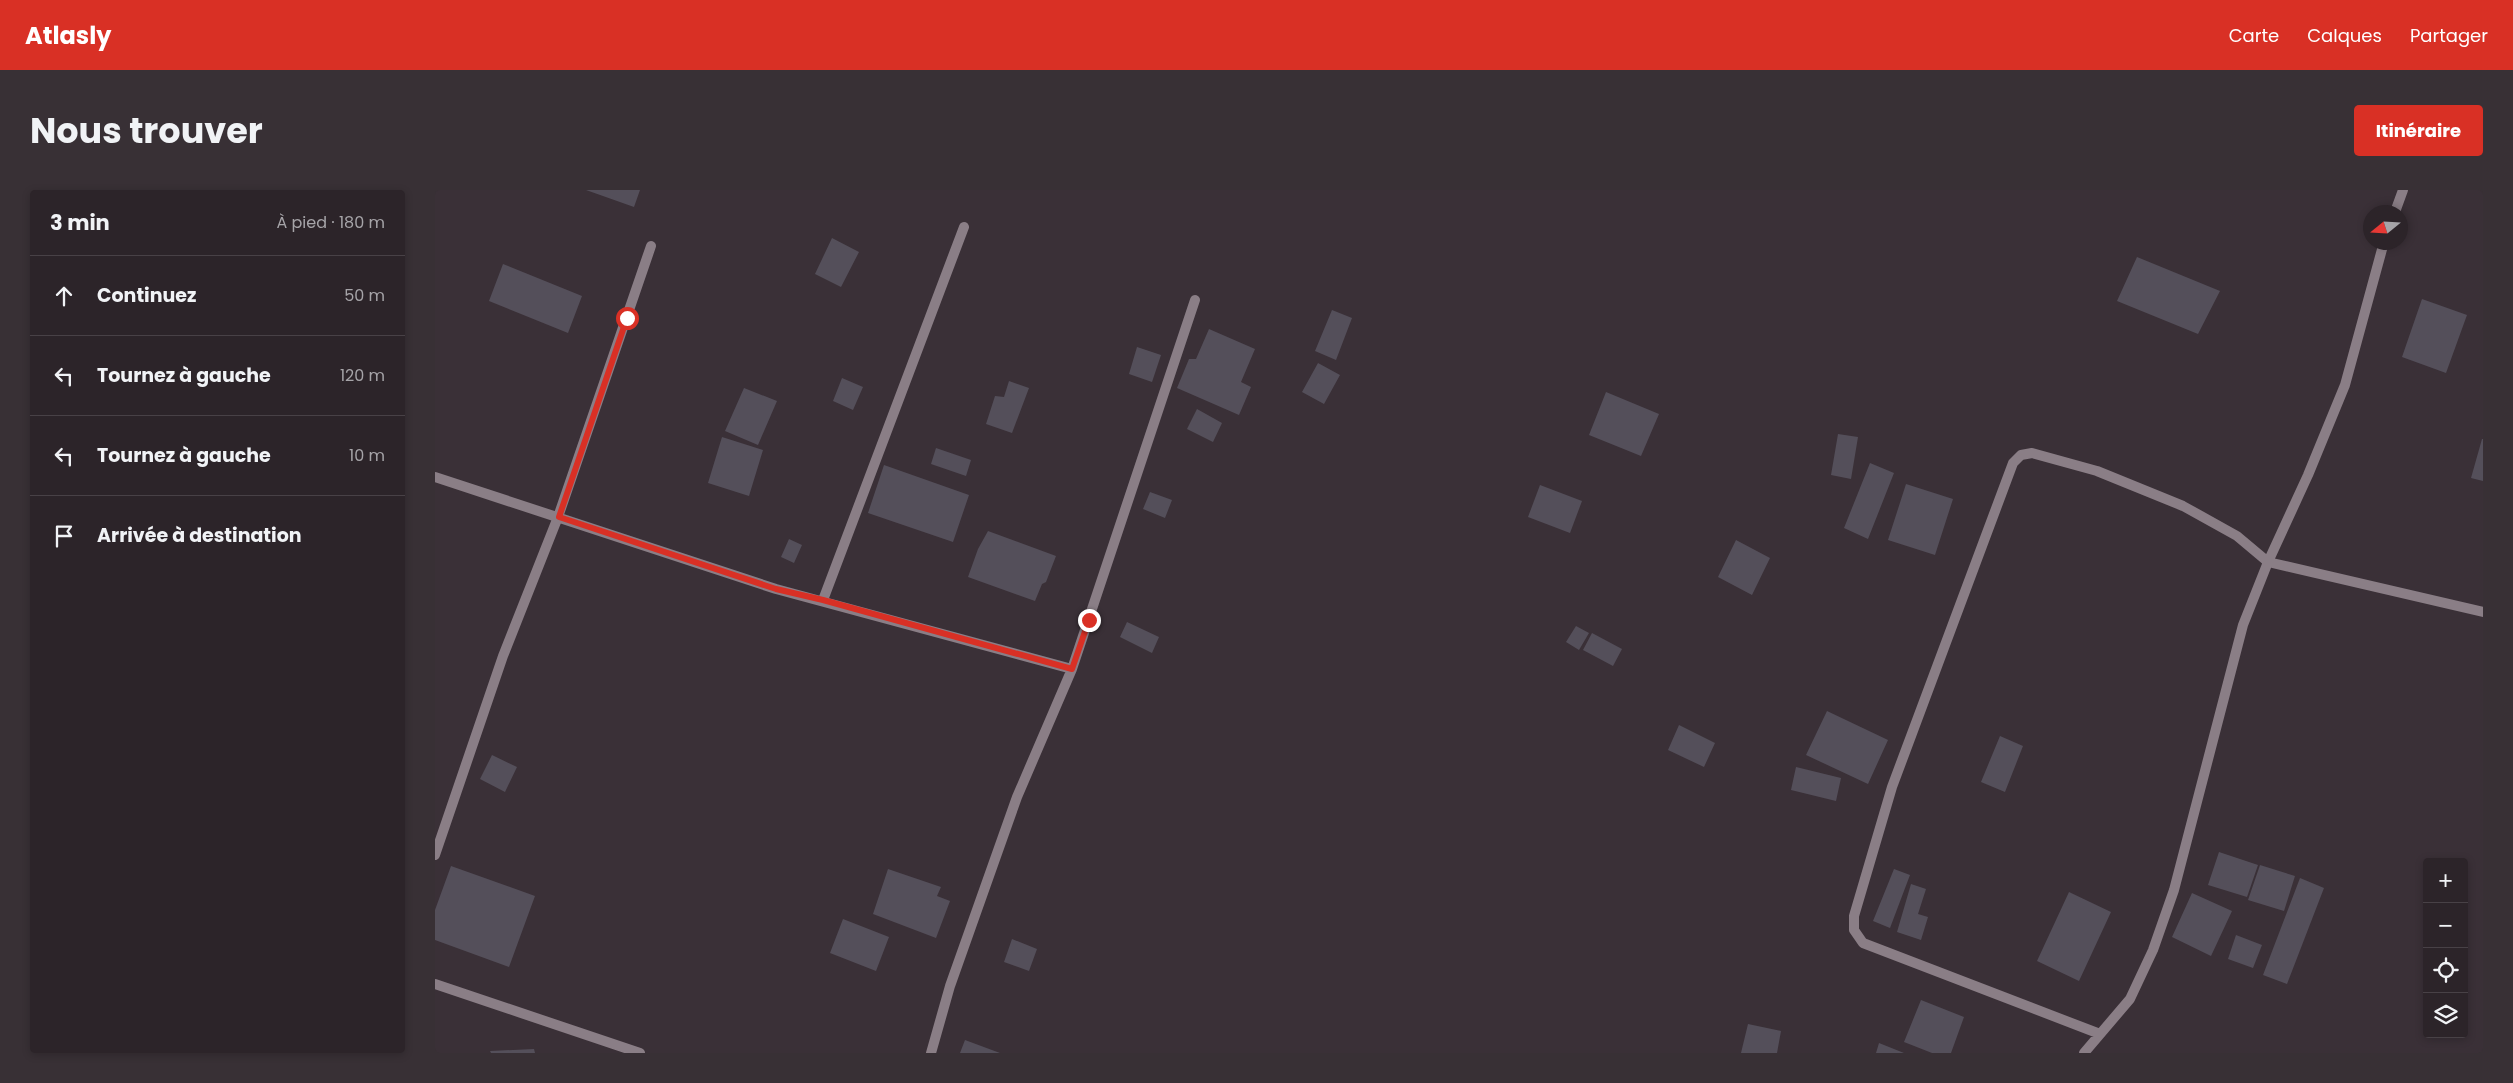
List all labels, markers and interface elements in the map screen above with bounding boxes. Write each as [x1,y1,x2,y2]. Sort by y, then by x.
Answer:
text: Atlasly [25,19,111,52]
text: Carte [2229,23,2279,48]
text: Calques [2307,23,2382,48]
text: Partager [2410,23,2488,48]
button: Itinéraire [2354,105,2483,156]
text: Nous trouver [30,106,263,155]
north arrow [2363,205,2408,250]
text: 3 min [50,208,110,237]
text: À pied · 180 m [277,211,385,234]
icon: ahead [50,282,78,310]
text: Continuez [97,282,196,309]
text: 50 m [344,284,385,307]
route start [616,307,639,330]
icon: left [50,362,78,390]
text: Tournez à gauche [97,362,271,389]
text: 120 m [340,364,385,387]
icon: left [50,442,78,470]
text: Tournez à gauche [97,442,271,469]
text: 10 m [349,444,385,467]
icon: arrive [50,522,78,550]
text: Arrivée à destination [97,522,302,549]
route end [1078,609,1101,632]
map controls [2423,858,2468,1038]
button: + [2423,858,2468,903]
button: − [2423,903,2468,948]
button: locate [2423,948,2468,993]
button: layers [2423,993,2468,1038]

